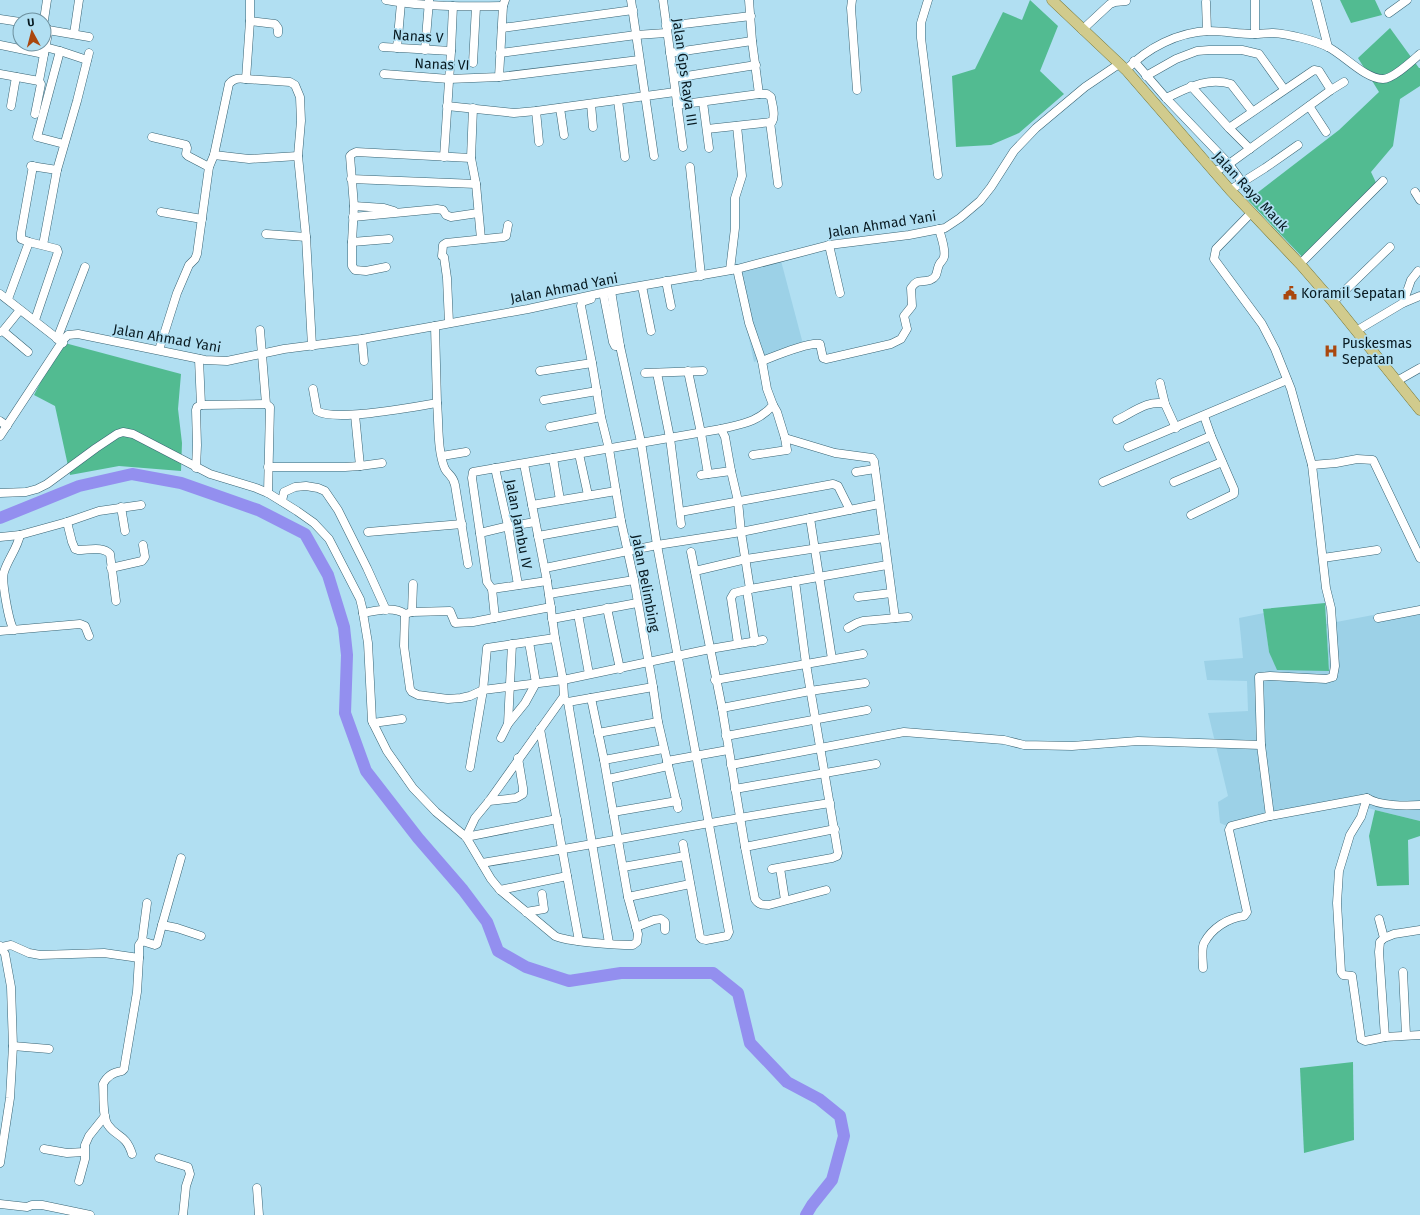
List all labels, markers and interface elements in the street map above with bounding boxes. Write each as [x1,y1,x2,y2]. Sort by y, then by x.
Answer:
north arrow [12,12,52,52]
text: U [26,16,35,29]
street label: Jalan Gps Raya III [669,17,700,127]
street label: Nanas V [392,26,444,47]
street label: Nanas VI [414,55,470,74]
street label: Jalan Raya Mauk [1209,148,1292,235]
street label: Jalan Ahmad Yani [827,208,938,241]
street label: Jalan Ahmad Yani [509,270,620,307]
public building icon: Koramil Sepatan [1282,285,1298,301]
place label: Koramil Sepatan [1301,285,1405,302]
street label: Jalan Ahmad Yani [111,321,222,356]
place label: Puskesmas Sepatan [1342,335,1412,368]
hospital icon: Puskesmas Sepatan [1323,343,1339,359]
street label: Jalan Jambu IV [501,478,536,571]
street label: Jalan Belimbing [628,533,663,634]

